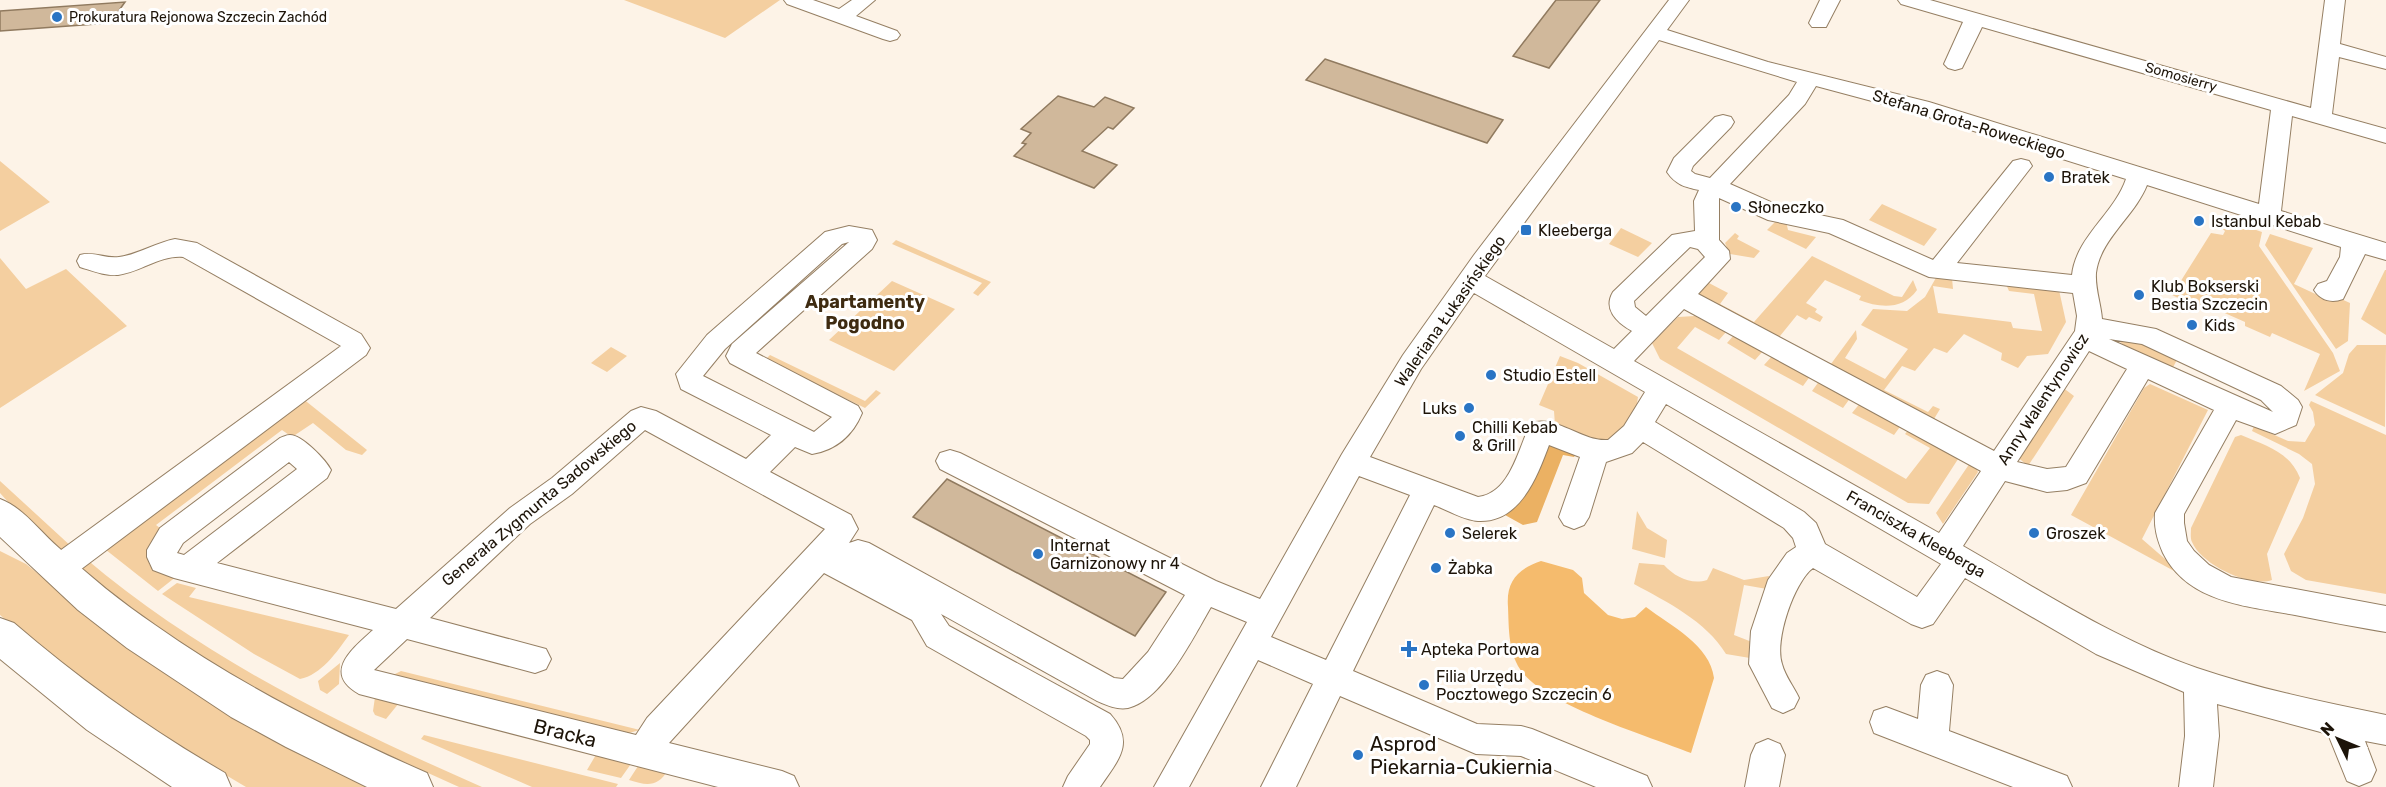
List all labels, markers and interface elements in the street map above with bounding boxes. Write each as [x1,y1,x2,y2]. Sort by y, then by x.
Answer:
place label: Prokuratura Rejonowa Szczecin Zachód [69,9,327,26]
marker: Prokuratura Rejonowa Szczecin Zachód [50,10,64,24]
street label: Somosierry [2143,59,2219,95]
street label: Stefana Grota-Roweckiego [1870,86,2068,162]
place label: Bratek [2061,168,2111,187]
marker: Bratek [2042,170,2056,184]
place label: Słoneczko [1748,198,1824,217]
marker: Słoneczko [1729,200,1743,214]
place label: Istanbul Kebab [2211,212,2321,231]
marker: Istanbul Kebab [2192,214,2206,228]
place label: Kleeberga [1538,221,1612,240]
marker: Kleeberga [1519,223,1533,237]
street label: Waleriana Łukasińskiego [1390,232,1510,390]
place label: Klub Bokserski Bestia Szczecin [2151,277,2268,314]
marker: Klub Bokserski Bestia Szczecin [2132,288,2146,302]
district label: Apartamenty Pogodno [805,291,925,334]
place label: Kids [2204,316,2235,335]
marker: Kids [2185,318,2199,332]
street label: Anny Walentynowicz [1993,330,2093,468]
place label: Studio Estell [1503,366,1596,385]
marker: Studio Estell [1484,368,1498,382]
place label: Luks [1422,399,1457,418]
marker: Luks [1462,401,1476,415]
street label: Generała Zygmunta Sadowskiego [438,416,640,590]
place label: Chilli Kebab & Grill [1472,418,1558,455]
marker: Chilli Kebab & Grill [1453,429,1467,443]
street label: Franciszka Kleeberga [1843,486,1989,582]
place label: Selerek [1462,524,1518,543]
place label: Groszek [2046,524,2106,543]
marker: Selerek [1443,526,1457,540]
marker: Groszek [2027,526,2041,540]
place label: Internat Garnizonowy nr 4 [1050,536,1180,573]
marker: Internat Garnizonowy nr 4 [1031,547,1045,561]
place label: Żabka [1448,559,1493,578]
marker: Żabka [1429,561,1443,575]
place label: Apteka Portowa [1421,640,1539,659]
marker: Apteka Portowa [1402,642,1416,656]
place label: Filia Urzędu Pocztowego Szczecin 6 [1436,667,1612,704]
marker: Filia Urzędu Pocztowego Szczecin 6 [1417,678,1431,692]
north arrow [2308,709,2368,769]
street label: Bracka [531,714,599,752]
text: N [2317,718,2338,740]
place label: Asprod Piekarnia-Cukiernia [1370,732,1553,779]
marker: Asprod Piekarnia-Cukiernia [1351,748,1365,762]

